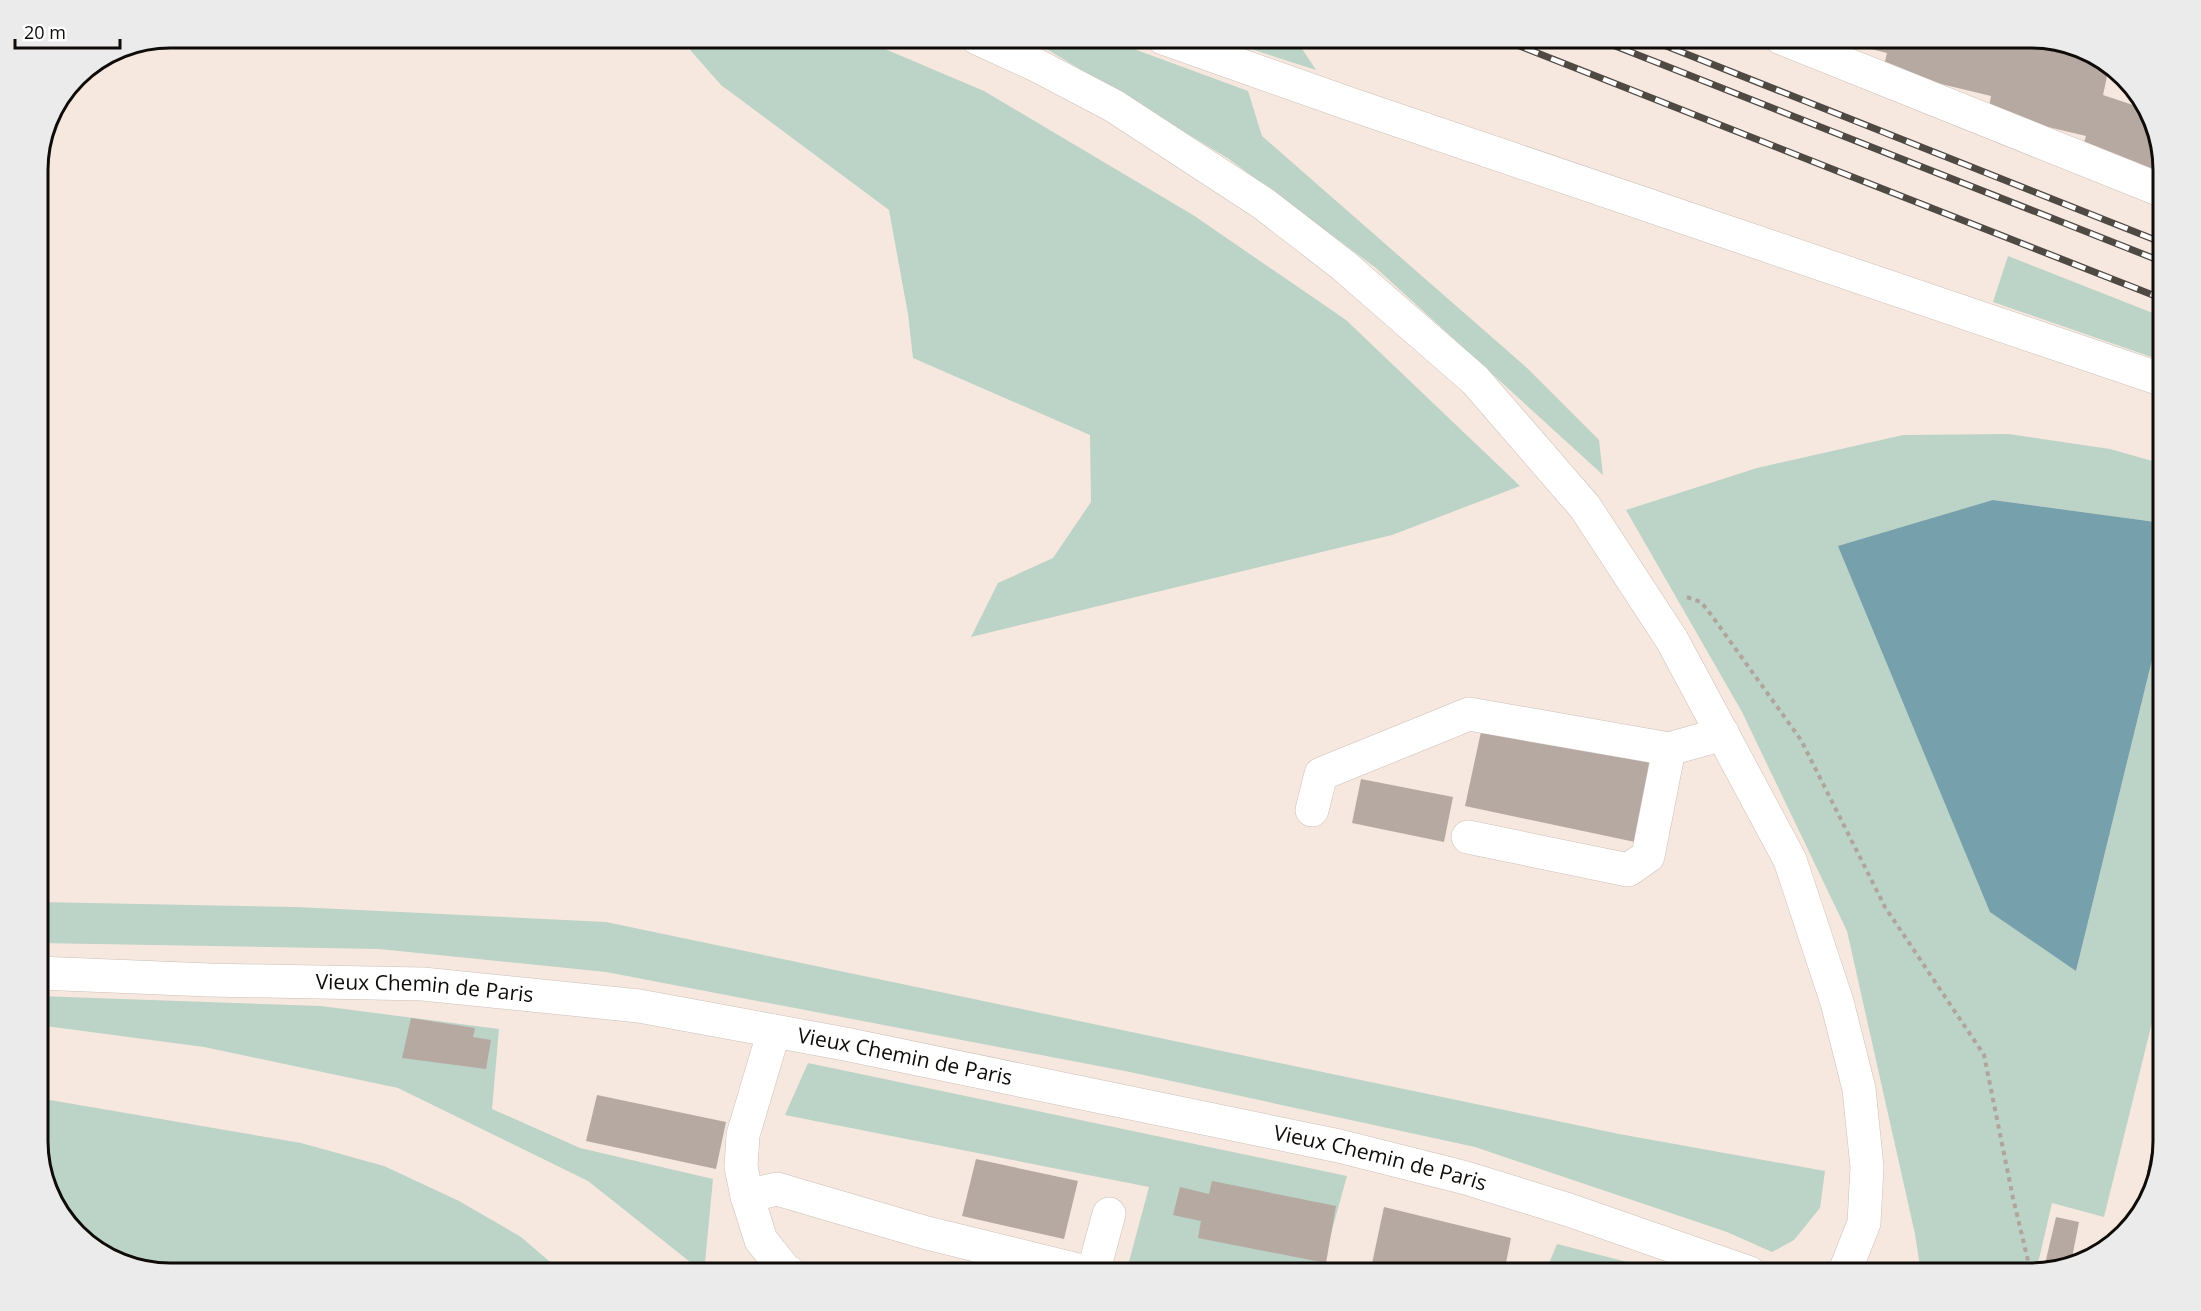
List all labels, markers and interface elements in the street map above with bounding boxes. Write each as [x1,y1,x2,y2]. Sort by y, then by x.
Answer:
scale bar [15,12,120,50]
text: 20 m [24,20,66,44]
street label: Vieux Chemin de Paris [315,967,535,1008]
street label: Vieux Chemin de Paris [795,1021,1015,1091]
street label: Vieux Chemin de Paris [1271,1118,1491,1197]

